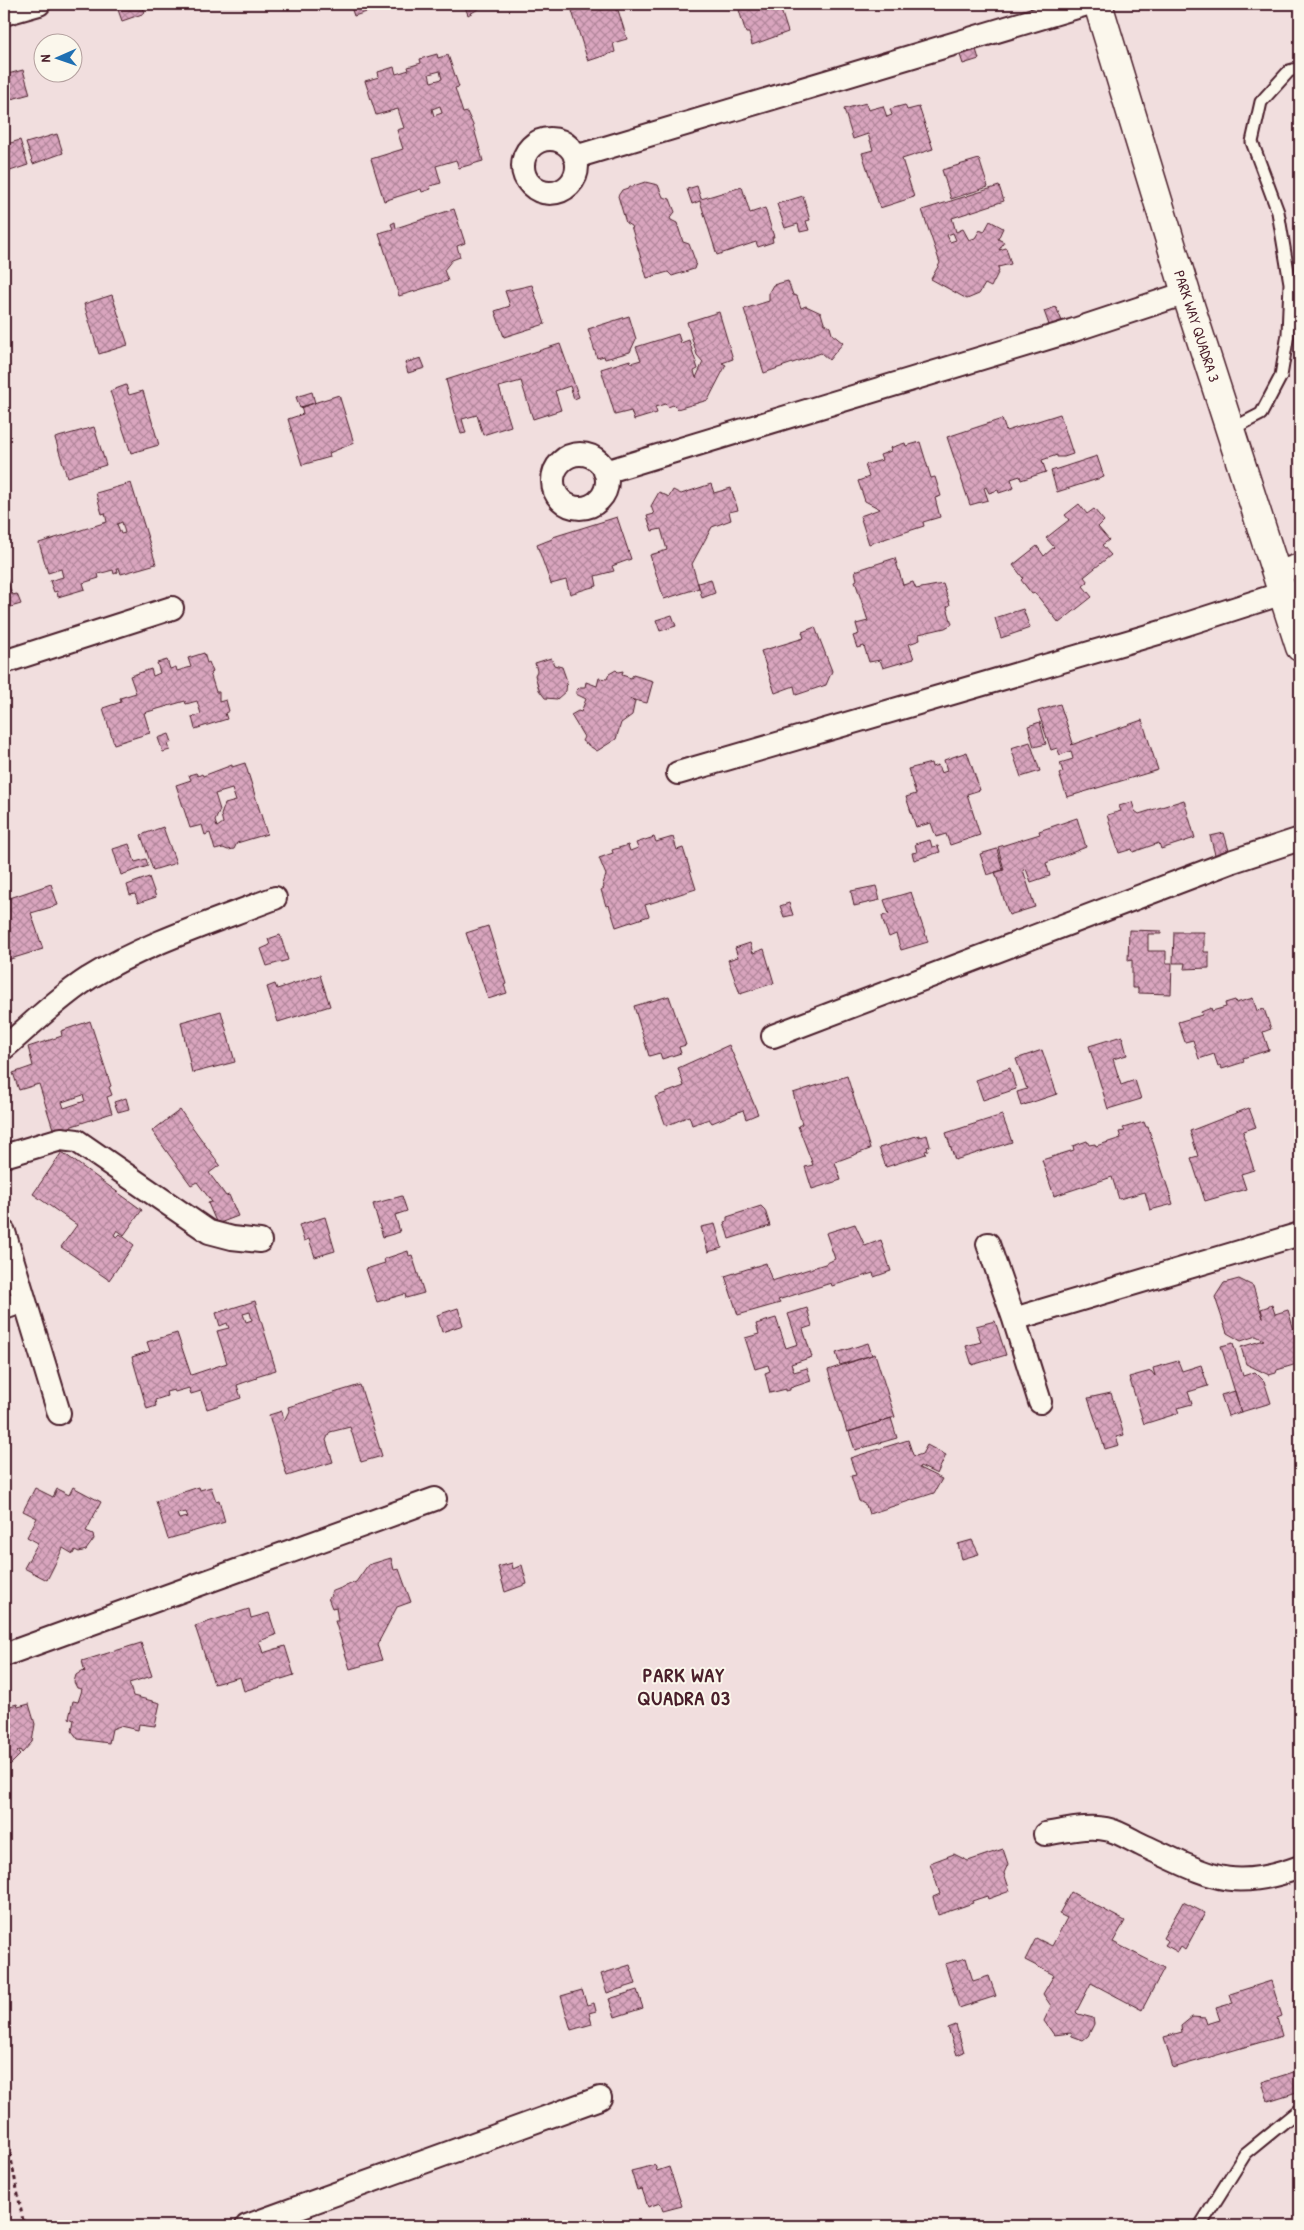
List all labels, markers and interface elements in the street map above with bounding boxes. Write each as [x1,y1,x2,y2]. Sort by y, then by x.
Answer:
north arrow [32,32,82,82]
text: N [35,54,54,63]
street label: PARK WAY QUADRA 3 [1169,268,1225,385]
district label: PARK WAY QUADRA 03 [637,1661,731,1711]

